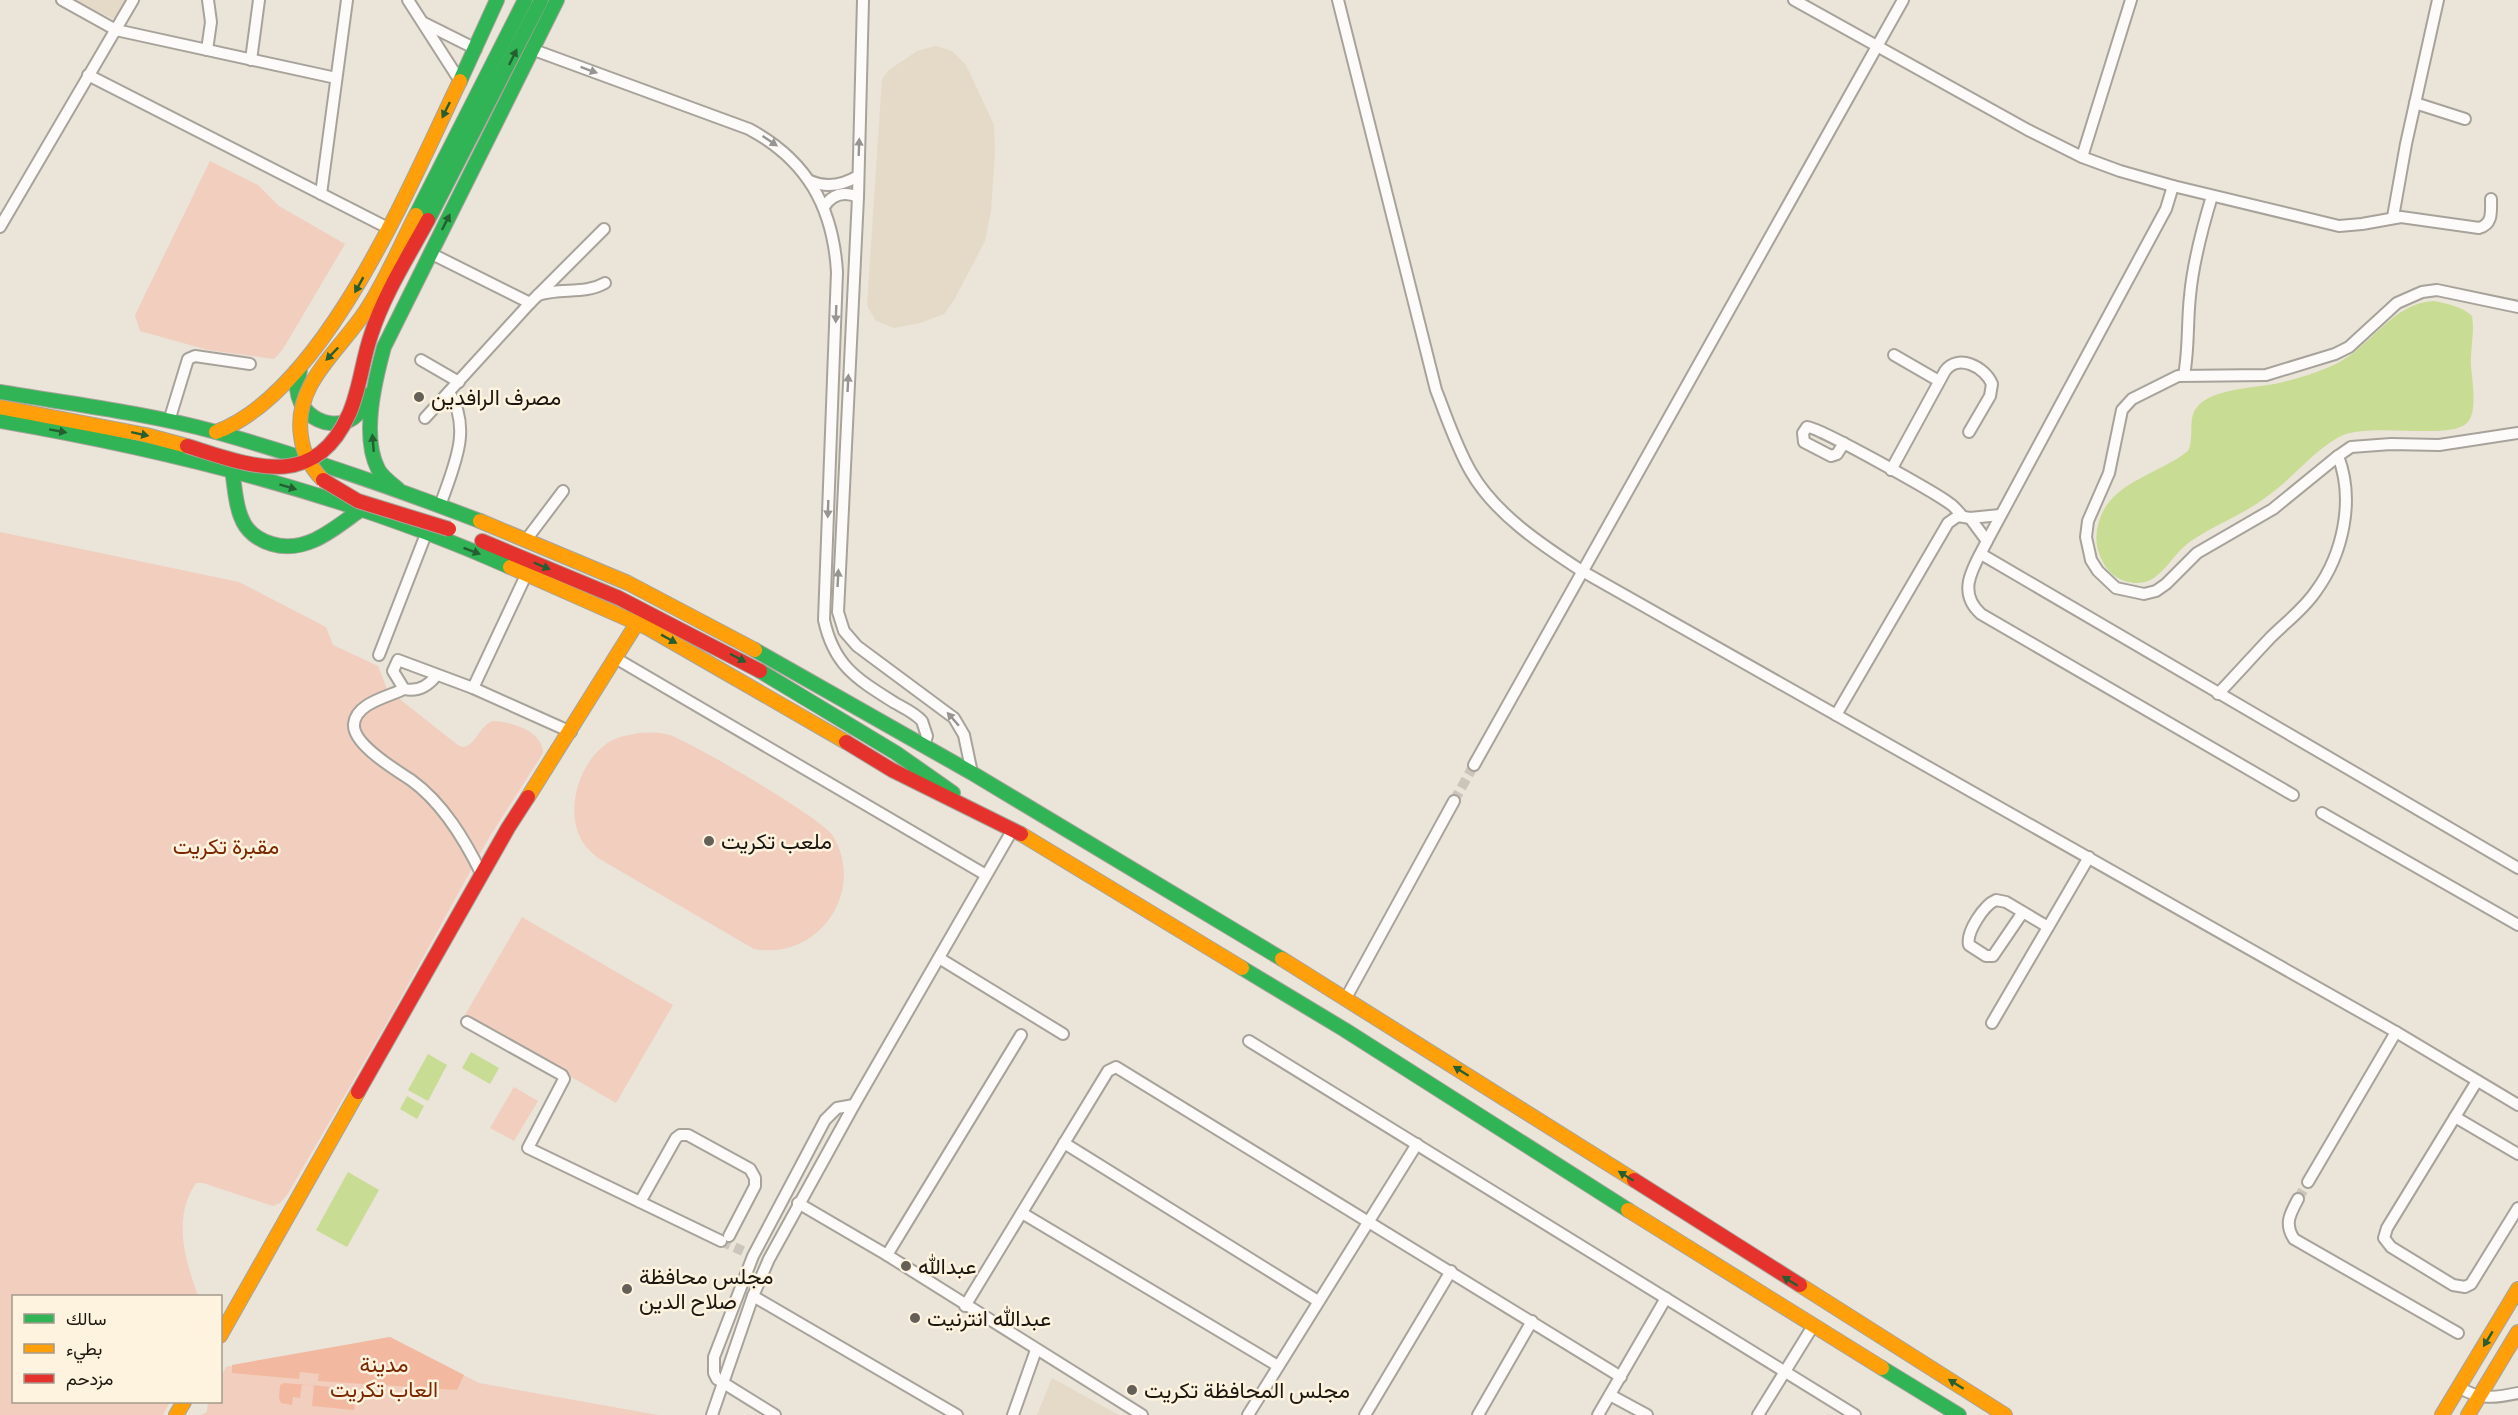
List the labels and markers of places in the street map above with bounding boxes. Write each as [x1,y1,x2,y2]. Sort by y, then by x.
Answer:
place label: مصرف الرافدين [431,380,561,414]
marker: مصرف الرافدين [412,390,426,404]
place label: ملعب تكريت [721,824,832,858]
marker: ملعب تكريت [702,834,716,848]
place label: عبدالله [918,1249,977,1283]
place label: مجلس محافظة صلاح الدين [639,1259,774,1318]
marker: عبدالله [899,1259,913,1273]
marker: مجلس محافظة صلاح الدين [620,1282,634,1296]
place label: عبدالله انترنيت [927,1301,1051,1335]
marker: عبدالله انترنيت [908,1311,922,1325]
place label: مجلس المحافظة تكريت [1144,1373,1350,1407]
marker: مجلس المحافظة تكريت [1125,1383,1139,1397]

